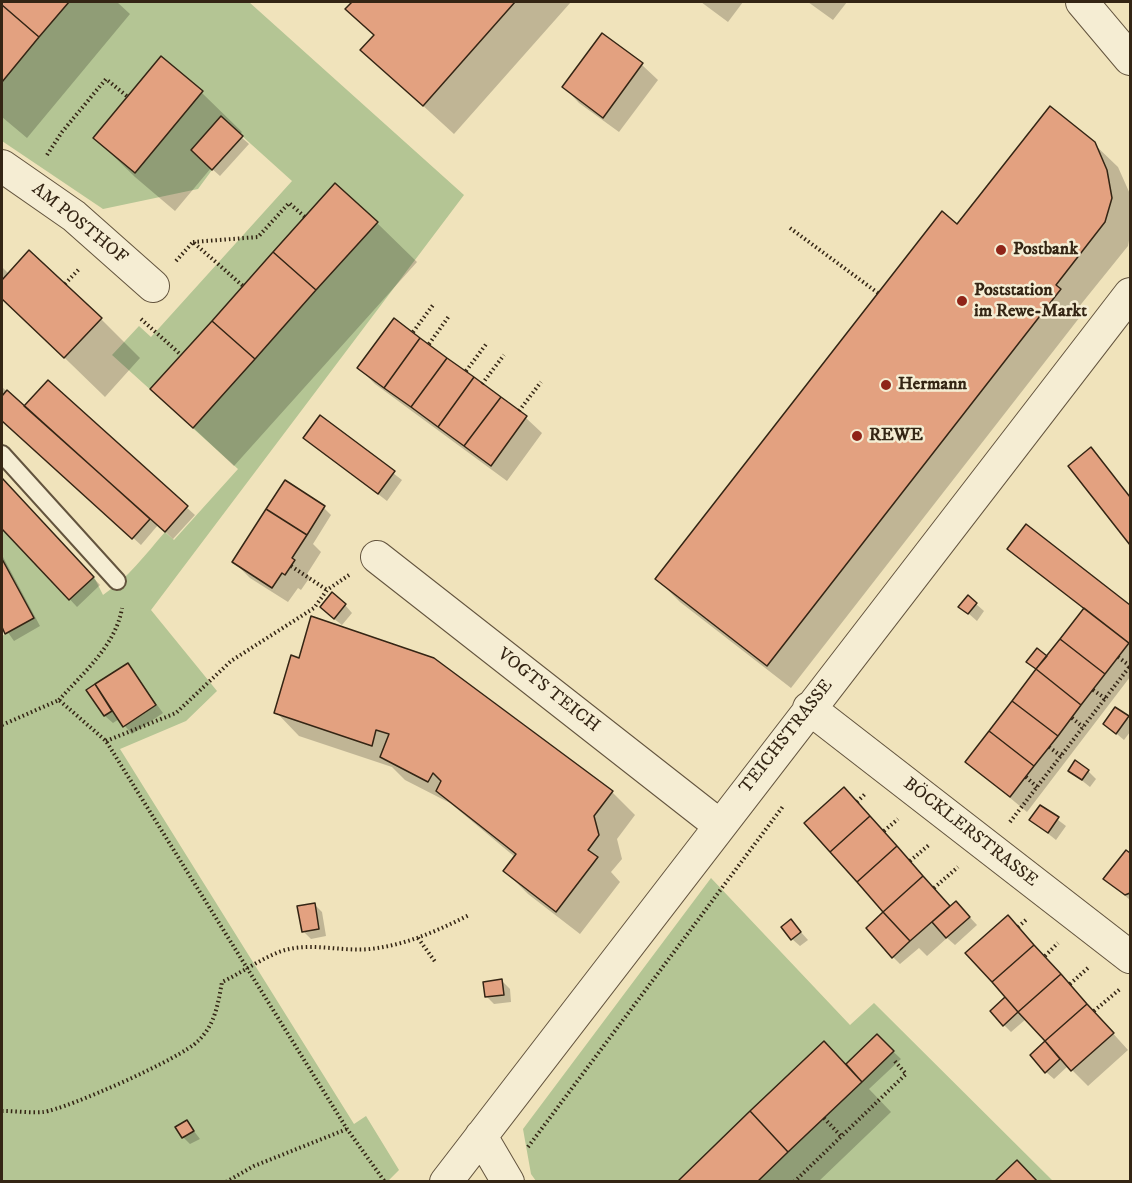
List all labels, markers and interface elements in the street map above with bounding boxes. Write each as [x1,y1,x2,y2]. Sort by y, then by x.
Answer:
street label: AM POSTHOF [27,179,131,269]
place label: Postbank [1013,239,1078,261]
marker: Postbank [994,243,1008,257]
place label: Poststation im Rewe-Markt [974,280,1087,322]
marker: Poststation im Rewe-Markt [955,294,969,308]
place label: Hermann [898,374,967,396]
marker: Hermann [879,378,893,392]
place label: REWE [869,425,923,447]
marker: REWE [850,429,864,443]
street label: VOGTS TEICH [492,644,604,738]
street label: TEICHSTRASSE [736,676,838,798]
street label: BÖCKLERSTRASSE [899,774,1041,892]

